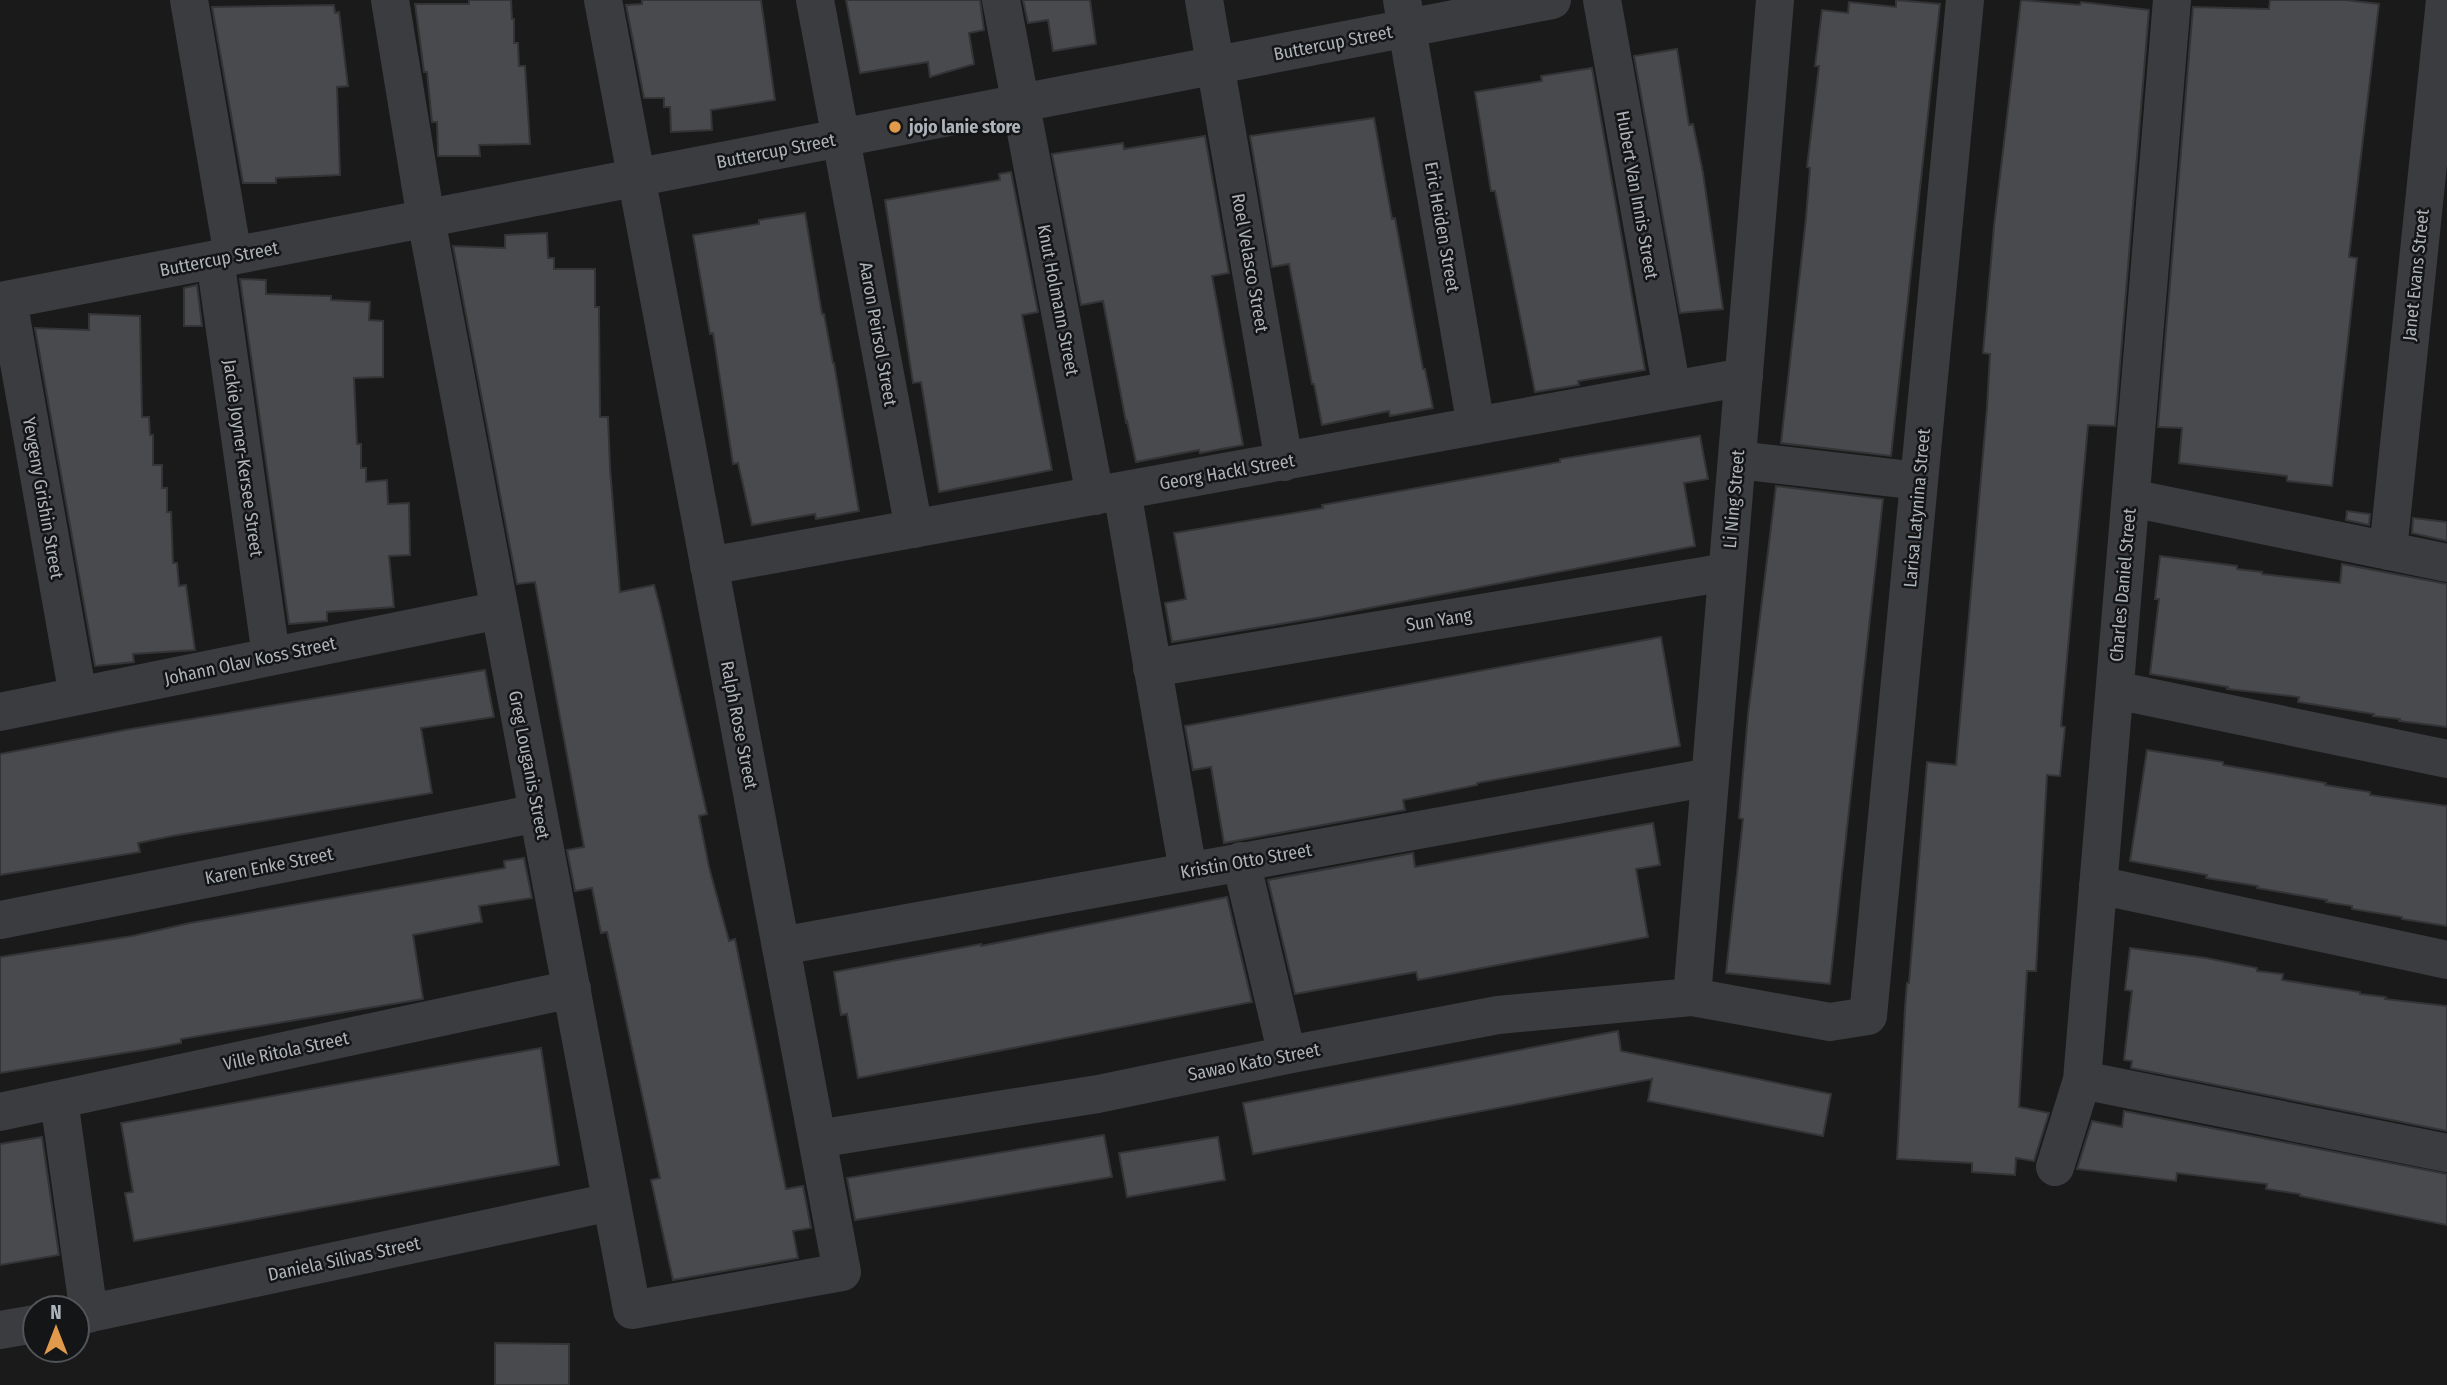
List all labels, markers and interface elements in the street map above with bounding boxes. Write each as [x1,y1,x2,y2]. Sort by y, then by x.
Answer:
street label: Buttercup Street [1272,21,1394,65]
street label: Hubert Van Innis Street [1611,109,1663,281]
place label: jojo lanie store [908,116,1021,138]
marker: jojo lanie store [887,119,903,135]
street label: Buttercup Street [715,129,837,173]
street label: Eric Heiden Street [1420,160,1464,294]
street label: Roel Velasco Street [1227,192,1273,334]
street label: Janet Evans Street [2398,208,2434,342]
street label: Knut Holmann Street [1033,222,1083,378]
street label: Buttercup Street [158,237,280,281]
street label: Aaron Peirsol Street [854,260,902,408]
street label: Jackie Joyner-Kersee Street [218,358,268,558]
street label: Yevgeny Grishin Street [18,415,68,581]
street label: Larisa Latynina Street [1899,428,1935,588]
street label: Georg Hackl Street [1158,449,1296,495]
street label: Li Ning Street [1719,449,1749,549]
street label: Charles Daniel Street [2105,507,2141,663]
street label: Sun Yang [1405,604,1474,636]
street label: Johann Olav Koss Street [162,632,338,690]
street label: Ralph Rose Street [716,659,762,791]
street label: Greg Louganis Street [504,689,554,841]
street label: Kristin Otto Street [1179,839,1313,883]
street label: Karen Enke Street [203,843,335,889]
street label: Ville Ritola Street [221,1027,351,1075]
street label: Sawao Kato Street [1186,1038,1322,1086]
street label: Daniela Silivas Street [266,1232,422,1286]
north arrow [21,1294,91,1364]
text: N [50,1301,62,1324]

